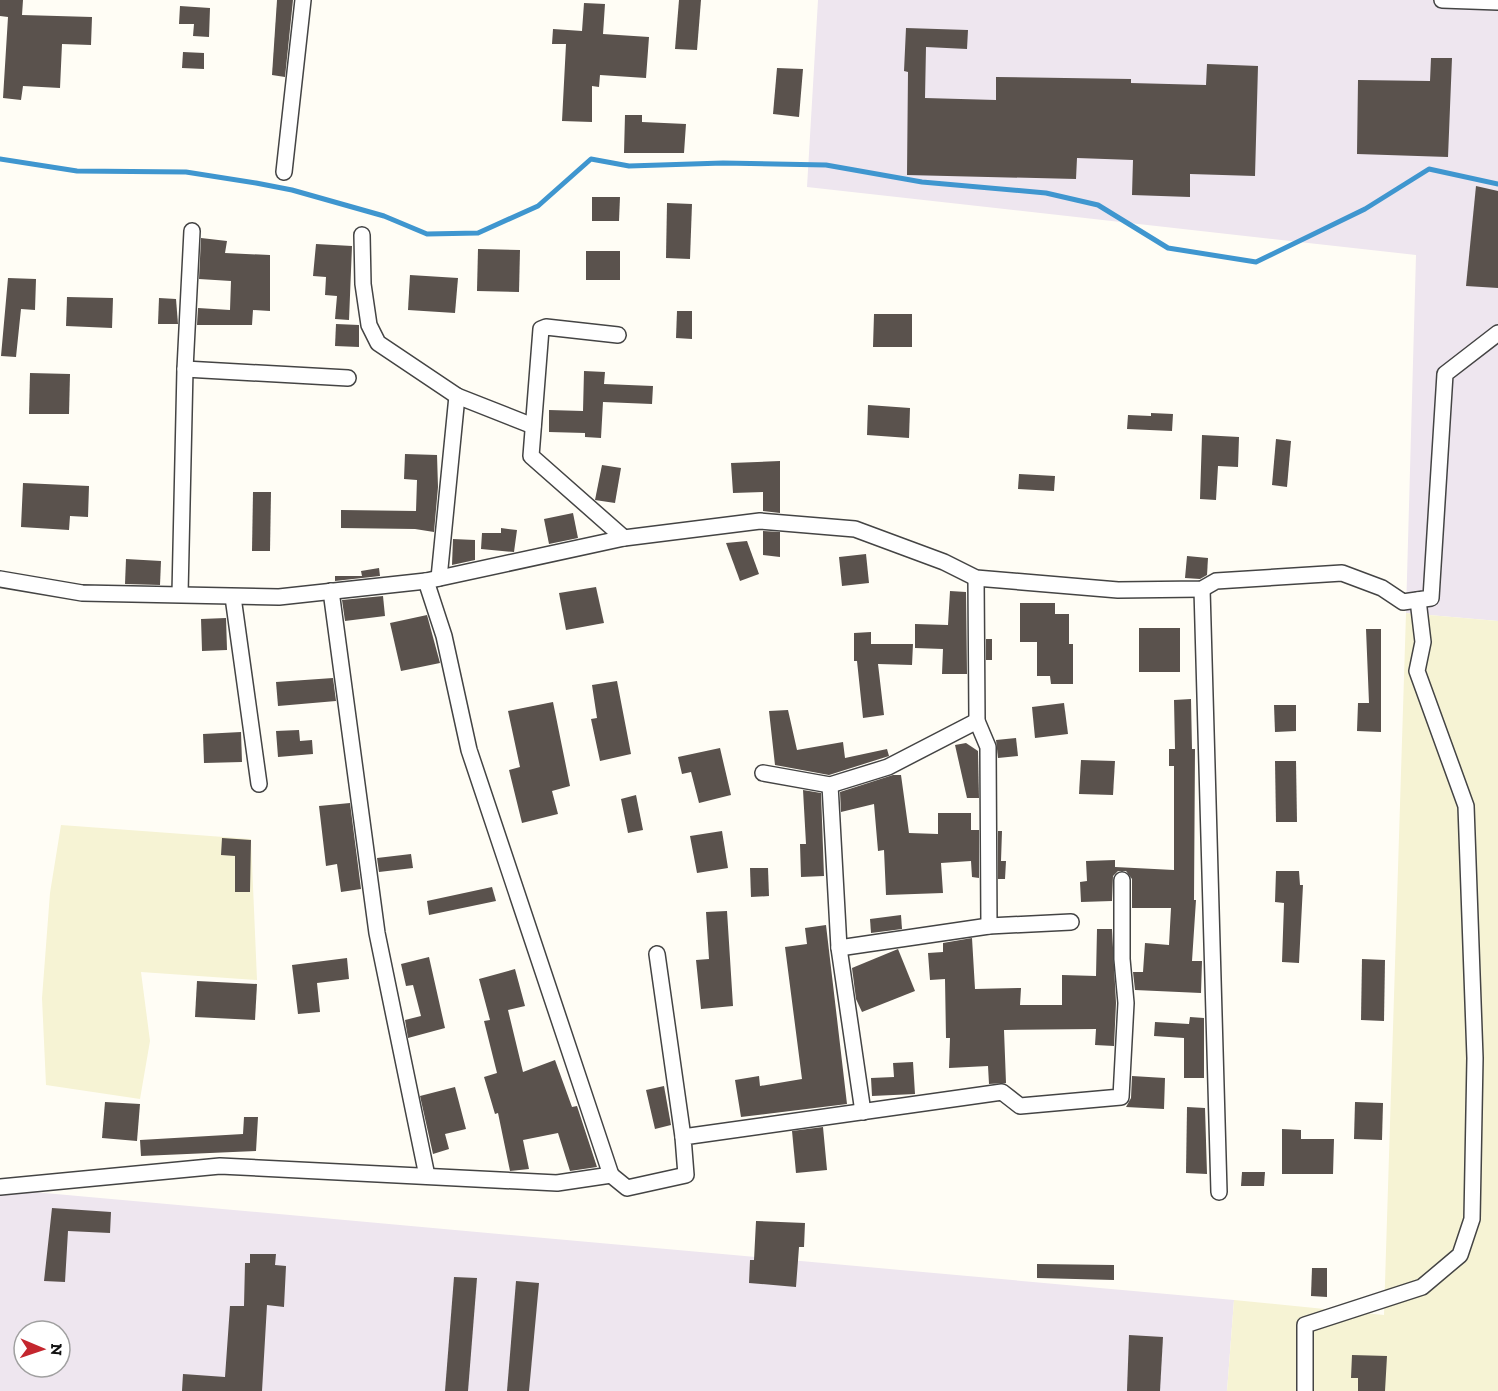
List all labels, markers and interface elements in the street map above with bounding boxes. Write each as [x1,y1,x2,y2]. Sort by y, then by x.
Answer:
north arrow [12,1319,72,1379]
text: N [47,1343,66,1356]

